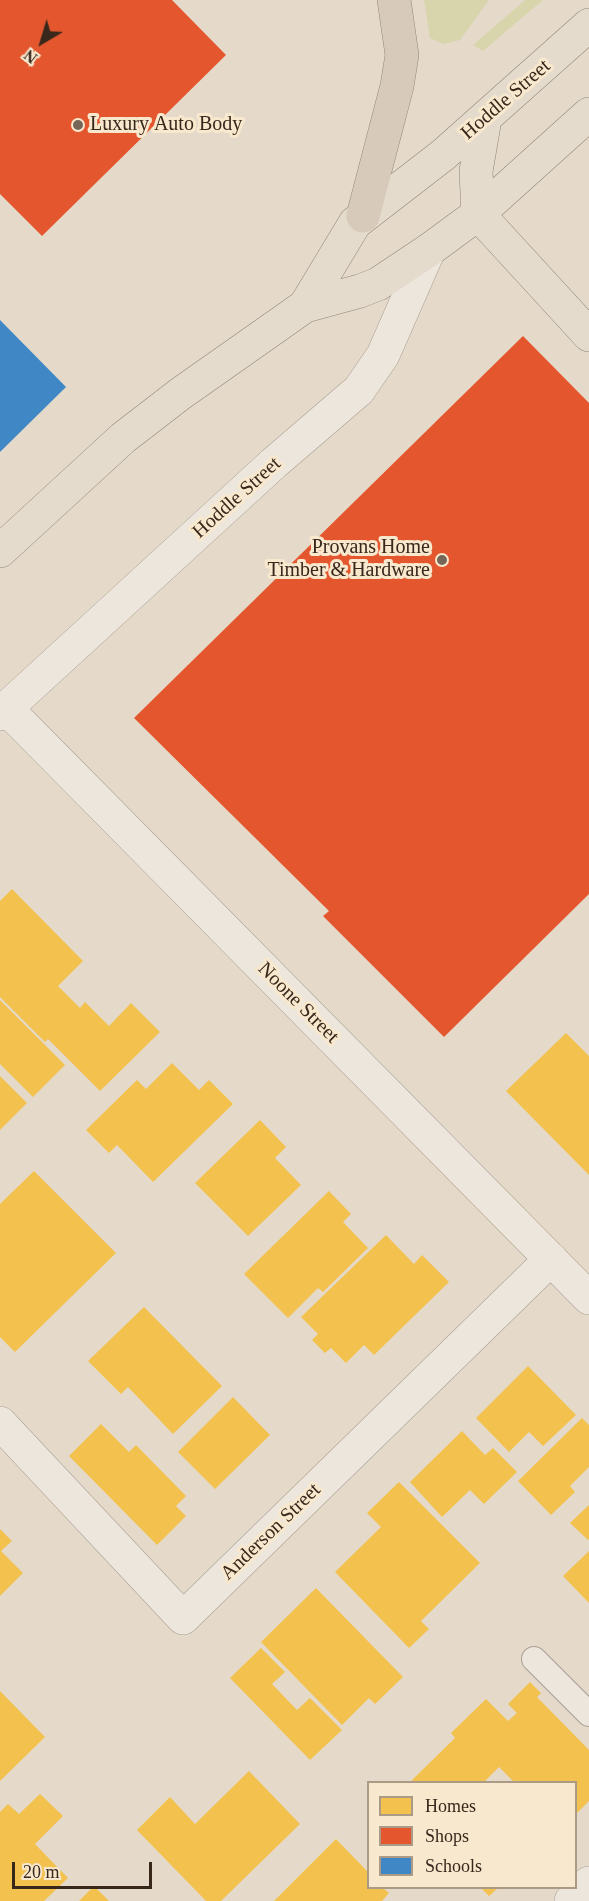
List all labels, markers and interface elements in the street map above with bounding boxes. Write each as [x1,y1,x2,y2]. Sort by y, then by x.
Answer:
north arrow [12,12,72,72]
text: N [21,46,40,67]
street label: Hoddle Street [456,55,556,145]
place label: Luxury Auto Body [90,113,242,137]
marker: Luxury Auto Body [71,118,85,132]
street label: Hoddle Street [188,452,286,544]
place label: Provans Home Timber & Hardware [267,536,430,583]
marker: Provans Home Timber & Hardware [435,553,449,567]
street label: Noone Street [252,957,344,1049]
street label: Anderson Street [216,1478,326,1586]
legend [367,1781,577,1889]
text: Homes [425,1796,476,1816]
text: Shops [425,1826,469,1846]
scale bar [15,1850,154,1888]
text: Schools [425,1856,482,1876]
text: 20 m [23,1862,60,1882]

